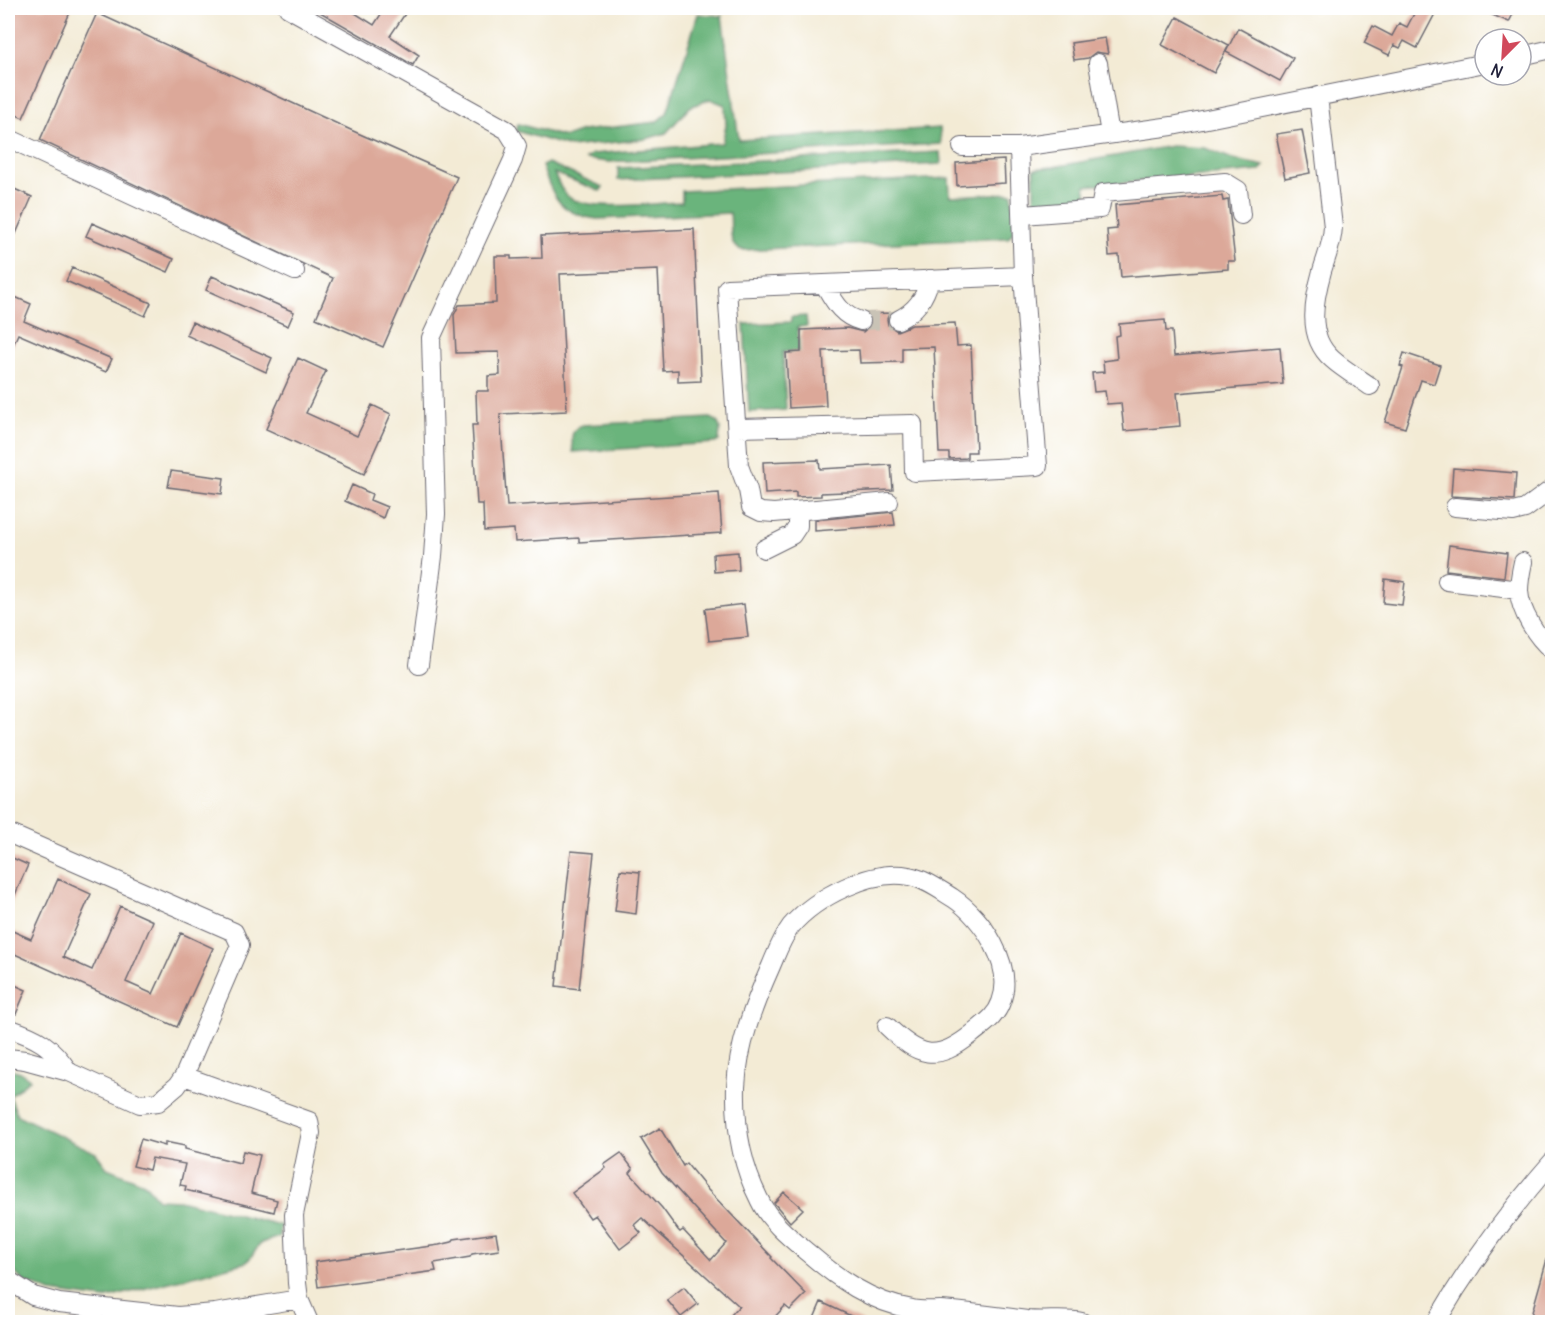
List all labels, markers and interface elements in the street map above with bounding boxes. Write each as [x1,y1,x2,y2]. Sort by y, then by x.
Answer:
north arrow [1473,27,1533,87]
text: N [1488,59,1506,82]

